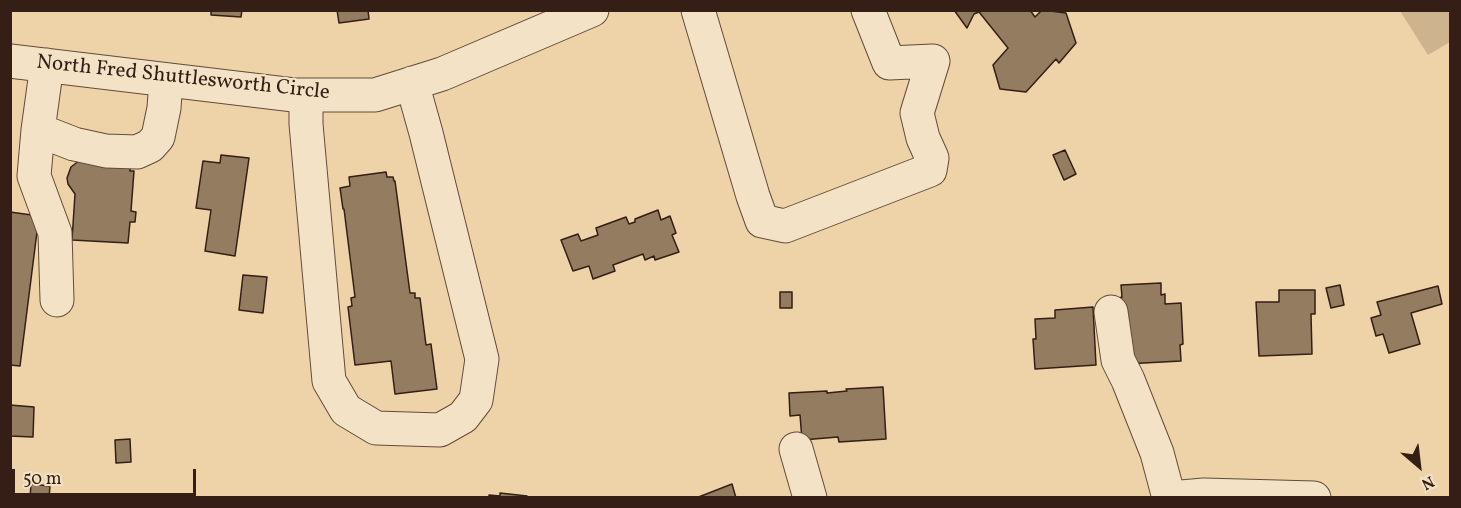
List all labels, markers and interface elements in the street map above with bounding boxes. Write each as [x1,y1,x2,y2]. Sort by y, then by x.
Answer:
street label: North Fred Shuttlesworth Circle [35,51,331,107]
north arrow [1389,436,1449,496]
scale bar [15,457,200,495]
text: 50 m [23,467,62,492]
text: N [1417,469,1438,494]

